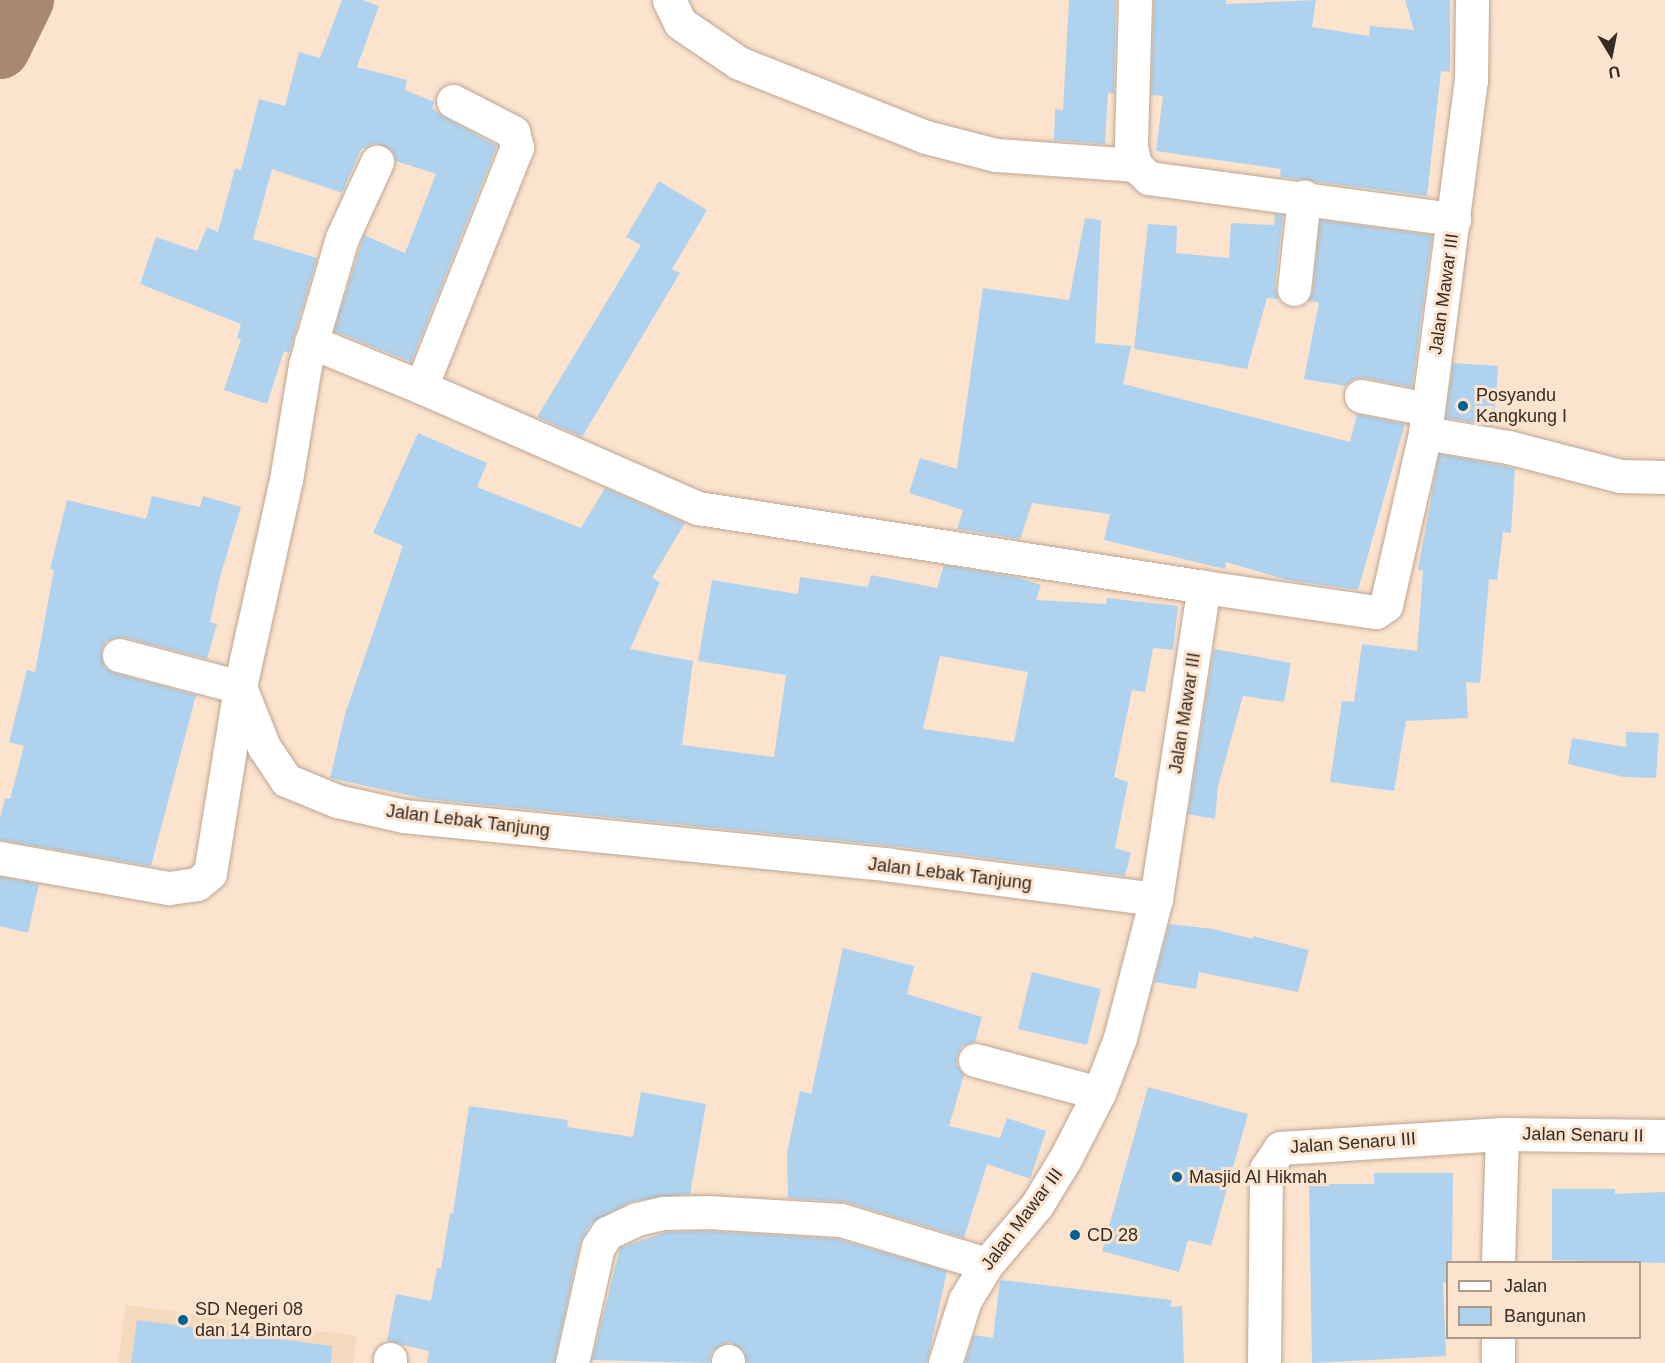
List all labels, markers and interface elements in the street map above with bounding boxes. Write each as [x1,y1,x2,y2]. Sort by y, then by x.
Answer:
north arrow [1581,24,1641,84]
text: U [1607,63,1621,82]
street label: Jalan Mawar III [1425,232,1463,356]
place label: Posyandu Kangkung I [1476,385,1567,428]
marker: Posyandu Kangkung I [1454,397,1472,415]
street label: Jalan Mawar III [1165,651,1205,775]
street label: Jalan Lebak Tanjung [385,800,551,842]
street label: Jalan Lebak Tanjung [867,853,1033,895]
street label: Jalan Senaru II [1522,1123,1644,1147]
street label: Jalan Senaru III [1289,1128,1417,1158]
street label: Jalan Mawar III [977,1164,1067,1274]
place label: Masjid Al Hikmah [1189,1166,1328,1188]
marker: Masjid Al Hikmah [1170,1170,1184,1184]
place label: CD 28 [1087,1224,1138,1246]
marker: CD 28 [1068,1228,1082,1242]
legend [1446,1261,1641,1339]
text: Jalan [1504,1276,1547,1296]
place label: SD Negeri 08 dan 14 Bintaro [195,1299,312,1342]
text: Bangunan [1504,1306,1586,1326]
marker: SD Negeri 08 dan 14 Bintaro [176,1313,190,1327]

